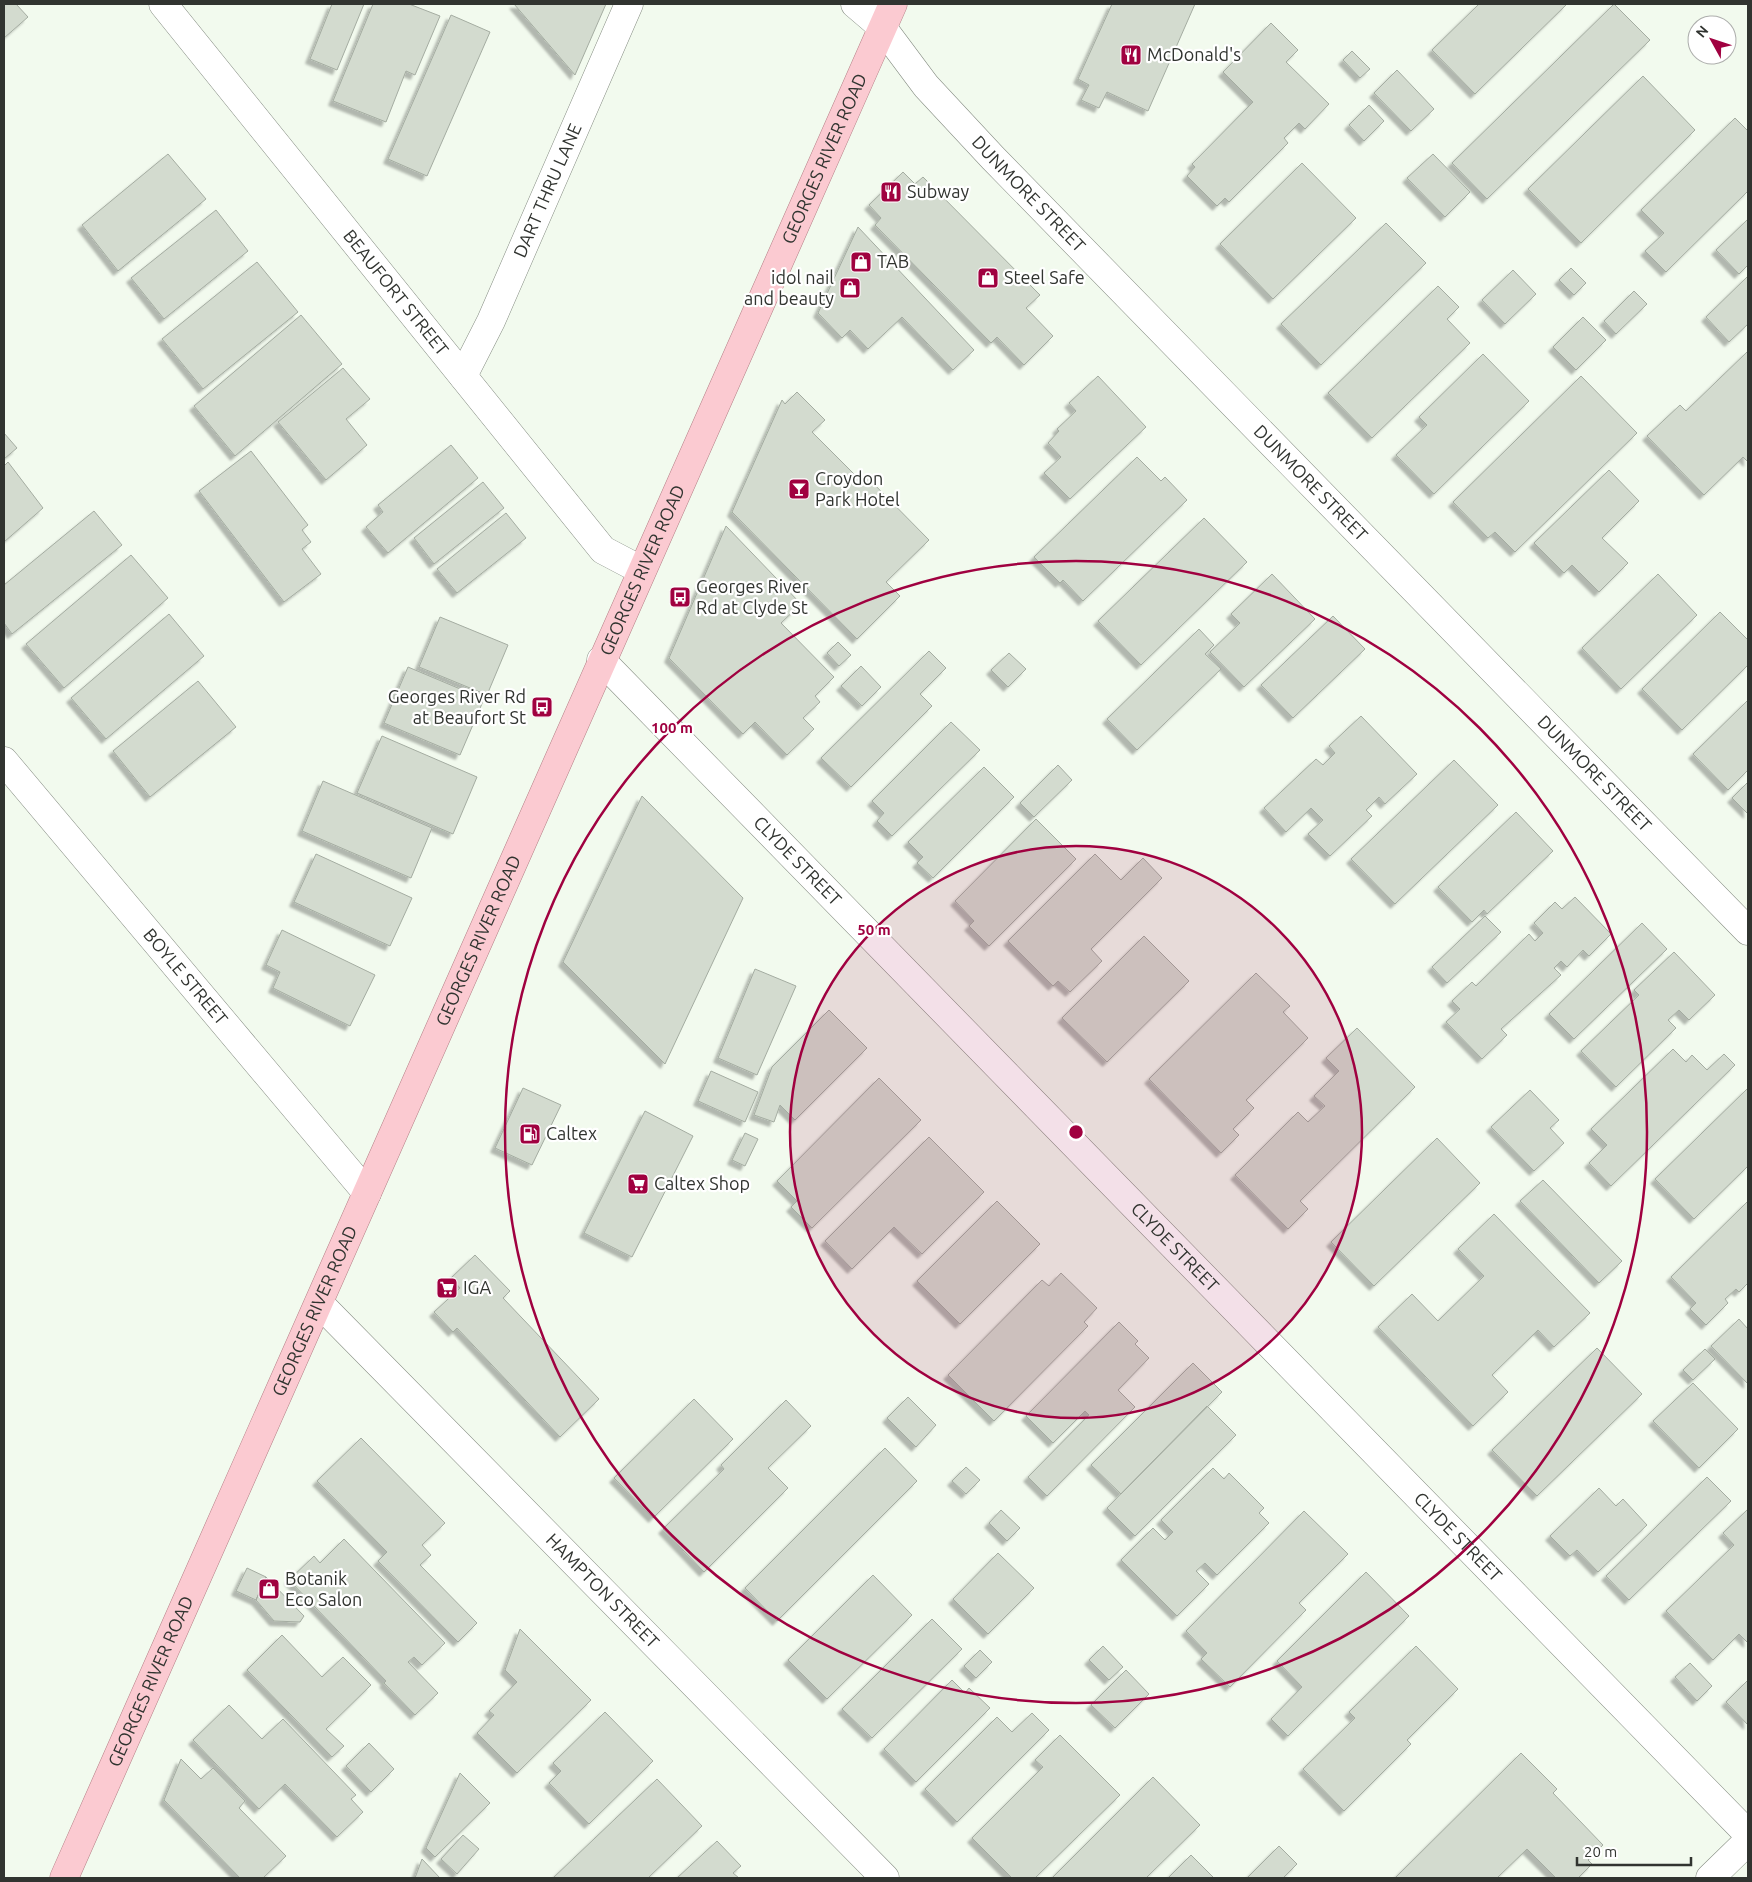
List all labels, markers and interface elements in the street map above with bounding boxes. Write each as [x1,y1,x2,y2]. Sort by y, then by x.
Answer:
north arrow [1687,15,1737,65]
text: N [1693,22,1712,41]
restaurant icon: McDonald's [1119,43,1143,67]
place label: McDonald's [1147,44,1241,64]
street label: GEORGES RIVER ROAD [777,70,870,247]
street label: DART THRU LANE [509,120,585,260]
street label: DUNMORE STREET [968,131,1090,256]
restaurant icon: Subway [879,180,903,204]
place label: Subway [907,181,969,201]
street label: BEAUFORT STREET [340,225,453,359]
shop icon: TAB [849,250,873,274]
place label: TAB [877,251,909,271]
shop icon: Steel Safe [976,266,1000,290]
place label: idol nail and beauty [744,267,834,308]
place label: Steel Safe [1004,267,1085,287]
shop icon: idol nail and beauty [838,276,862,300]
street label: DUNMORE STREET [1250,420,1372,545]
place label: Croydon Park Hotel [815,468,900,509]
bar icon: Croydon Park Hotel [787,477,811,501]
street label: GEORGES RIVER ROAD [595,481,688,658]
place label: Georges River Rd at Clyde St [696,576,809,617]
bus stop icon: Georges River Rd at Clyde St [668,585,692,609]
place label: Georges River Rd at Beaufort St [388,686,526,727]
bus stop icon: Georges River Rd at Beaufort St [530,695,554,719]
street label: DUNMORE STREET [1534,711,1656,835]
text: 100 m [651,719,693,736]
street label: CLYDE STREET [750,812,846,909]
street label: GEORGES RIVER ROAD [431,852,524,1029]
text: 50 m [857,921,891,938]
street label: BOYLE STREET [140,924,232,1028]
fuel station icon: Caltex [518,1122,542,1146]
place label: Caltex [546,1123,597,1143]
centre of rings [1067,1123,1085,1141]
supermarket icon: Caltex Shop [626,1172,650,1196]
place label: Caltex Shop [654,1173,750,1193]
street label: CLYDE STREET [1128,1198,1223,1295]
street label: GEORGES RIVER ROAD [267,1222,360,1399]
supermarket icon: IGA [435,1276,459,1300]
place label: IGA [463,1277,492,1297]
street label: CLYDE STREET [1411,1488,1506,1585]
street label: HAMPTON STREET [543,1529,664,1651]
place label: Botanik Eco Salon [285,1568,362,1609]
shop icon: Botanik Eco Salon [257,1577,281,1601]
street label: GEORGES RIVER ROAD [104,1593,197,1769]
scale bar [1577,1834,1691,1866]
text: 20 m [1584,1843,1617,1860]

